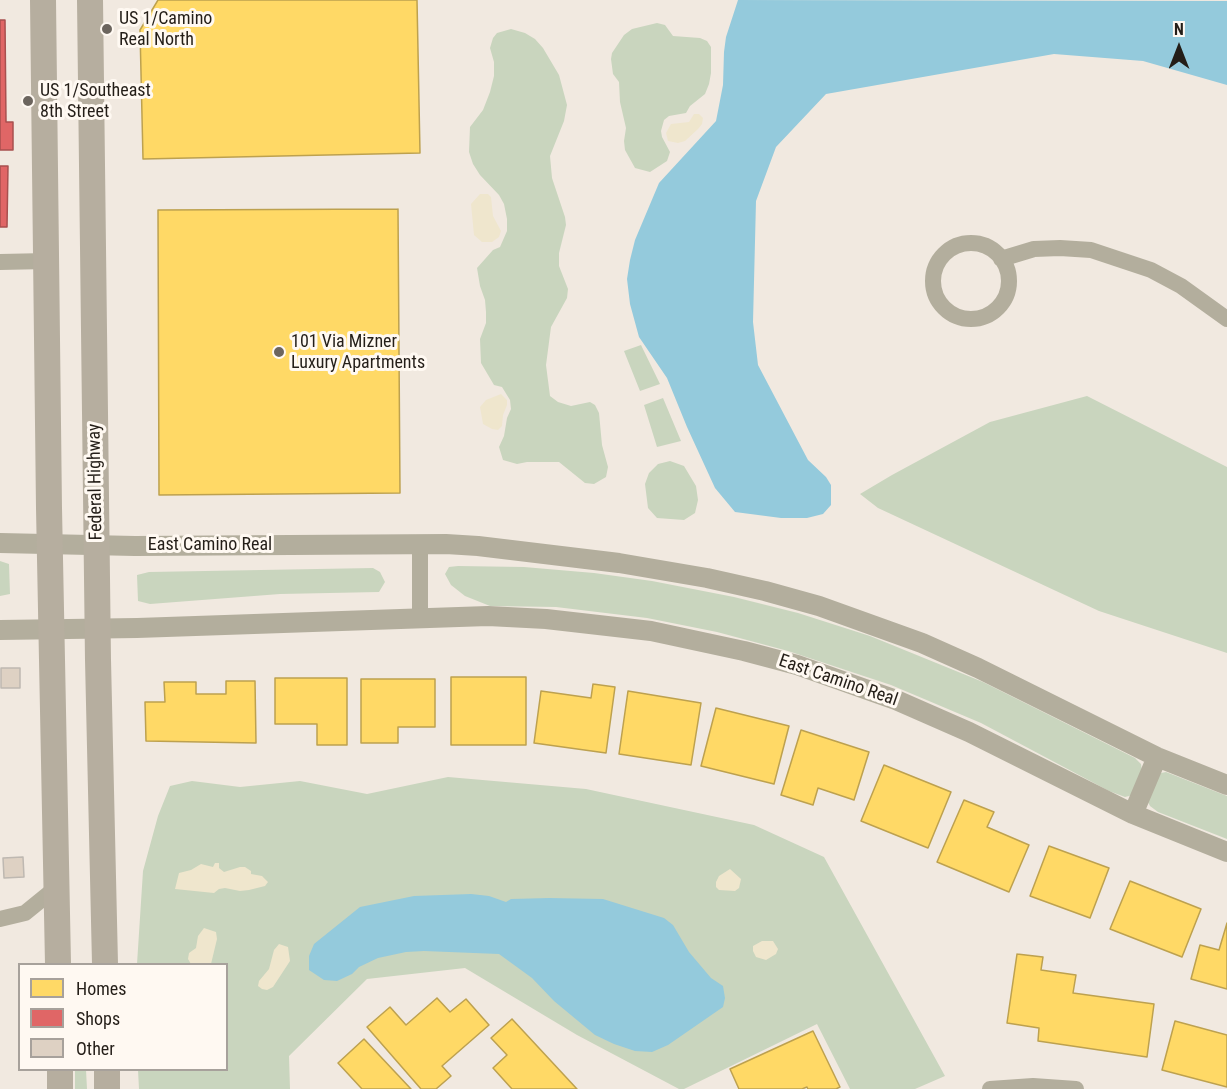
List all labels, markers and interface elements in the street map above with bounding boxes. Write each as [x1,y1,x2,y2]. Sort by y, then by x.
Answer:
place label: US 1/Camino Real North [119,8,212,50]
north arrow [1149,18,1209,78]
text: N [1174,20,1184,39]
marker: US 1/Camino Real North [100,22,114,36]
place label: US 1/Southeast 8th Street [40,80,151,122]
marker: US 1/Southeast 8th Street [21,94,35,108]
place label: 101 Via Mizner Luxury Apartments [291,331,425,374]
marker: 101 Via Mizner Luxury Apartments [272,345,286,359]
street label: Federal Highway [84,423,108,541]
street label: East Camino Real [148,534,272,556]
street label: East Camino Real [776,651,900,711]
legend [18,963,228,1071]
text: Homes [76,978,126,999]
text: Shops [76,1008,120,1029]
text: Other [76,1038,115,1059]

